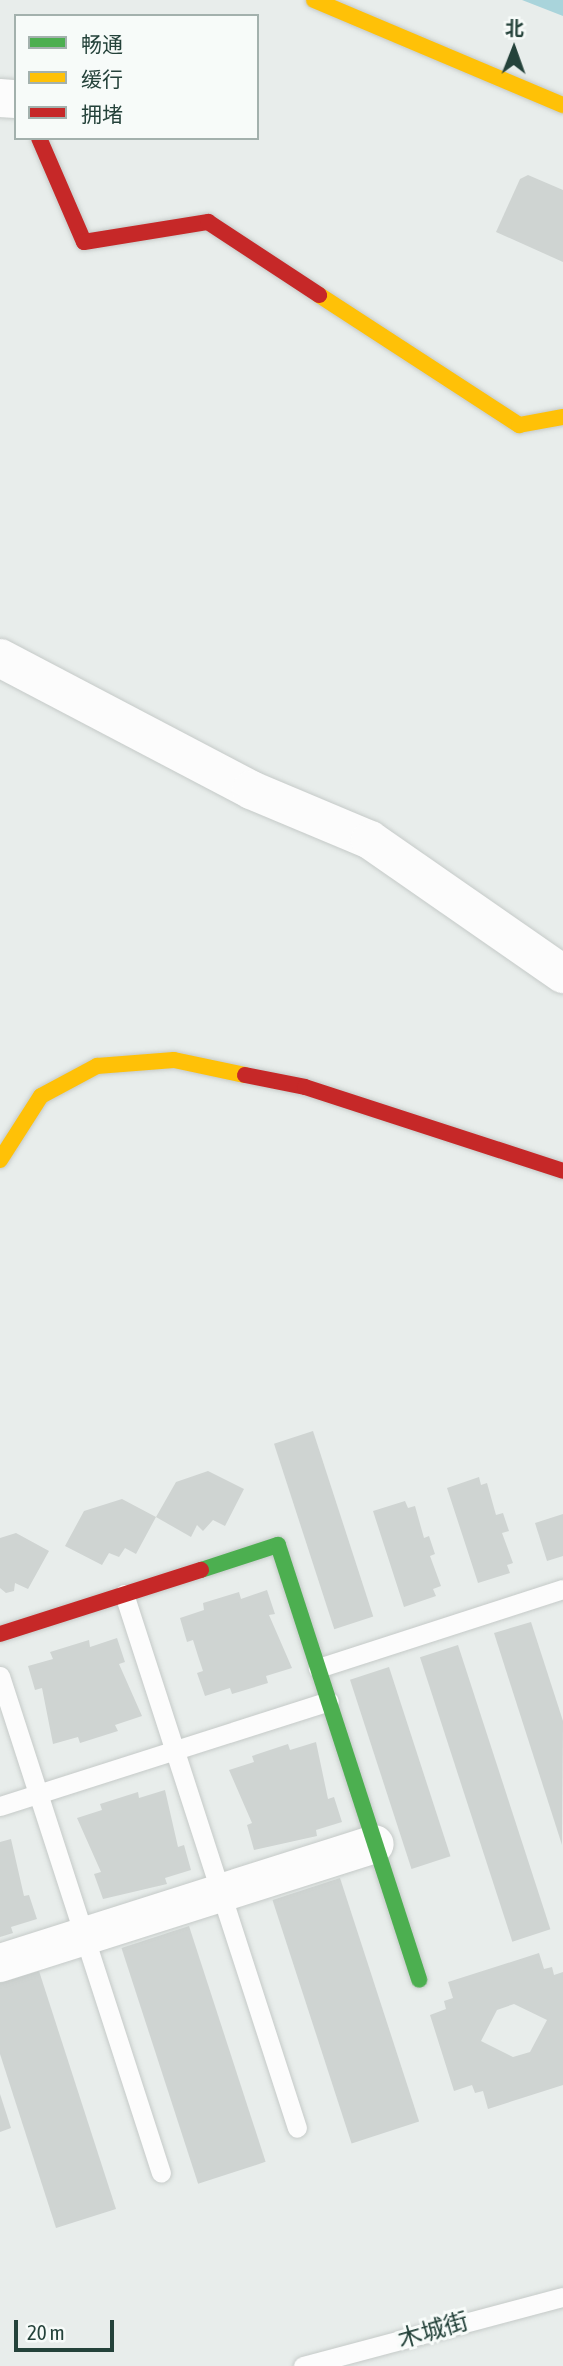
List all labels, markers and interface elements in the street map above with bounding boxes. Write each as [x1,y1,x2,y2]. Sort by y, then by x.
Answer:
legend [14,14,259,140]
north arrow [479,14,549,84]
text: 北 [505,17,524,39]
text: 畅通 [81,32,123,56]
text: 缓行 [81,67,123,91]
text: 拥堵 [81,102,123,126]
scale bar [18,2306,117,2350]
street label: 木城街 [394,2306,472,2354]
text: 20 m [27,2320,65,2344]

